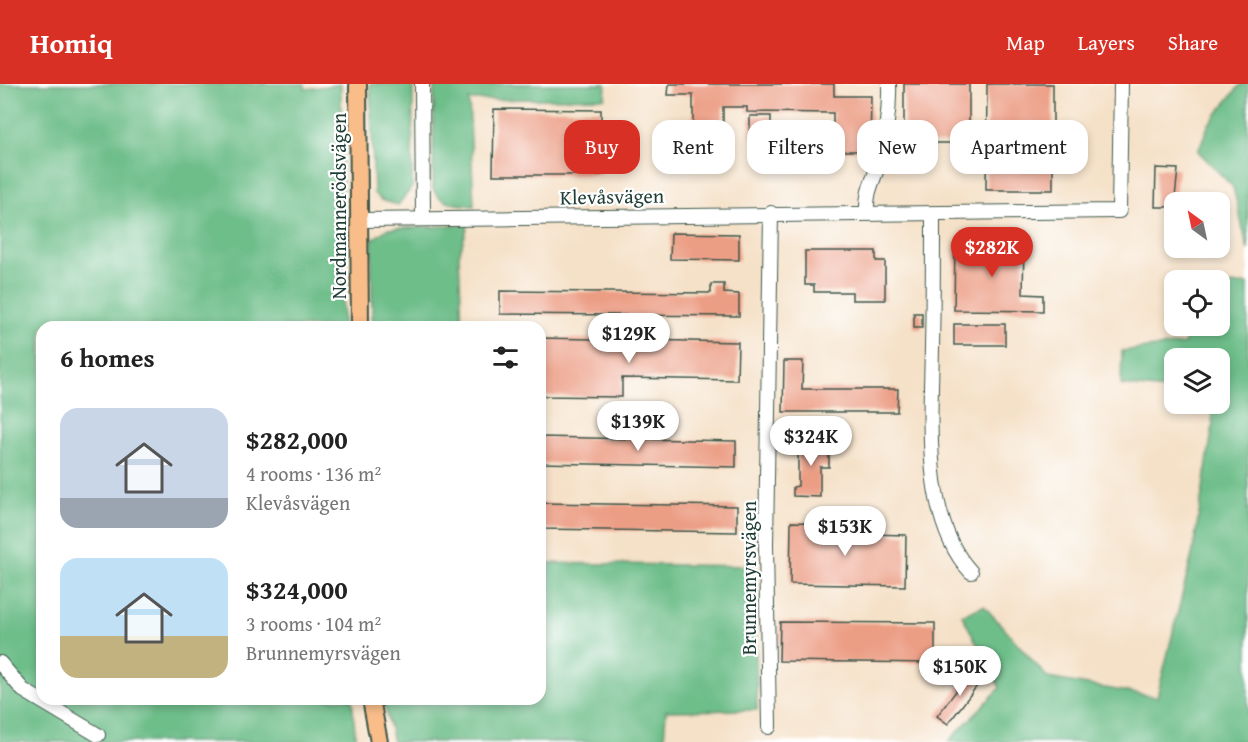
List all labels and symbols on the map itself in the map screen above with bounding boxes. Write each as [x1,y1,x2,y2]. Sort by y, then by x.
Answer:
street label: Nordmannerödsvägen [324,113,353,299]
street label: Klevåsvägen [560,181,664,211]
north arrow [1164,192,1230,258]
pin: $282K [950,227,1034,278]
pin: $129K [587,313,671,364]
pin: $139K [596,401,680,452]
pin: $324K [769,416,853,467]
street label: Brunnemyrsvägen [734,501,763,655]
pin: $153K [803,506,887,557]
pin: $150K [918,646,1002,697]

